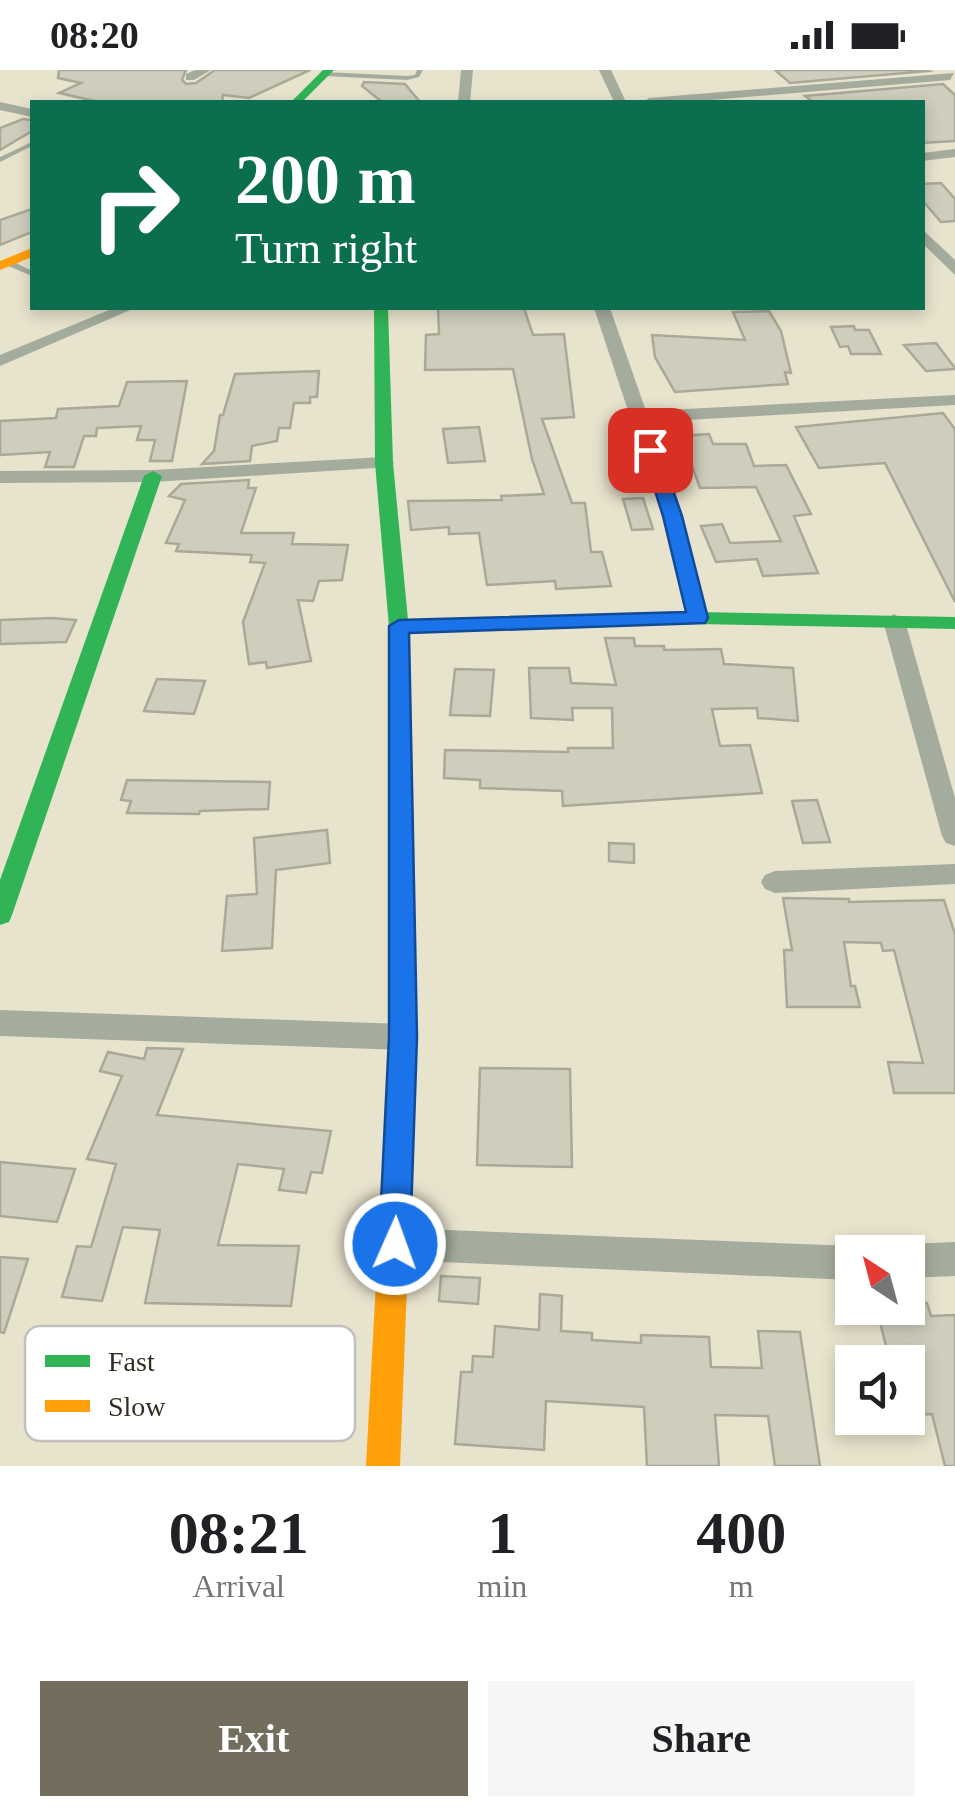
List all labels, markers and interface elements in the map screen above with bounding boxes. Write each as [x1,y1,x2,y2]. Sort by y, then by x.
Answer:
text: 08:20 [50,14,139,56]
icon: right [70,140,200,270]
text: 200 m [235,141,416,218]
text: Turn right [235,223,417,273]
pin [608,408,693,493]
icon: arrive [623,423,678,478]
position arrow [343,1192,447,1296]
north arrow [835,1235,925,1325]
map controls [835,1235,925,1435]
legend [25,1326,355,1441]
button: sound [835,1345,925,1435]
text: Fast [108,1346,155,1377]
text: Slow [108,1391,166,1422]
text: 08:21 [169,1500,309,1566]
text: 1 [487,1500,517,1566]
text: 400 [696,1500,786,1566]
text: Arrival [193,1568,285,1604]
text: min [478,1568,527,1604]
text: m [729,1568,754,1604]
button: Exit [40,1681,468,1796]
button: Share [488,1681,915,1796]

